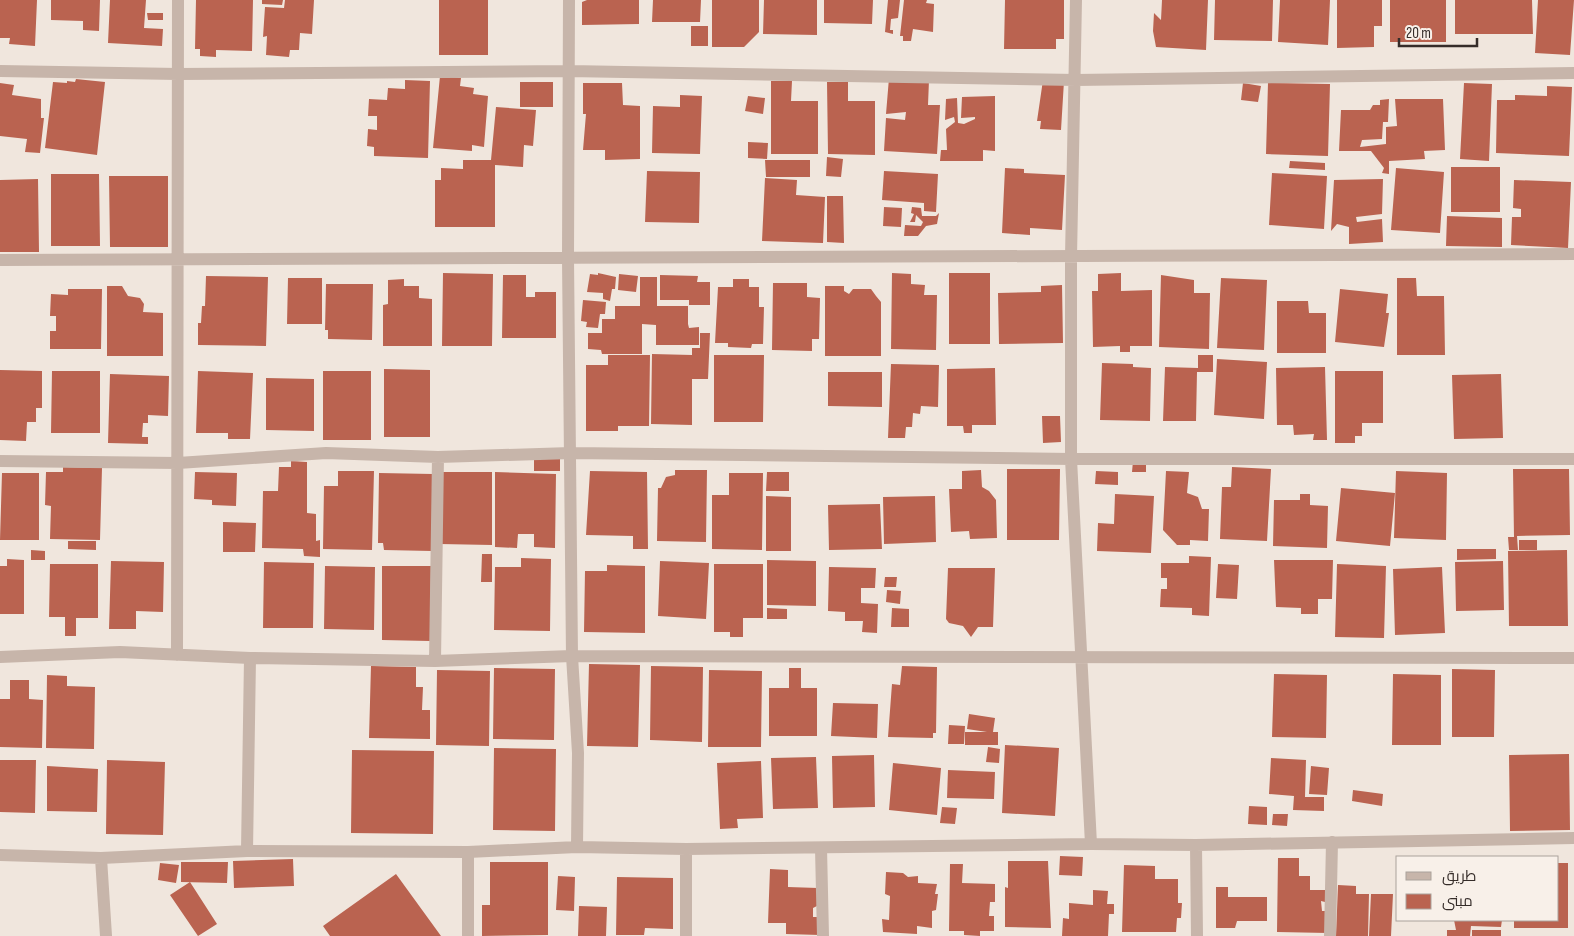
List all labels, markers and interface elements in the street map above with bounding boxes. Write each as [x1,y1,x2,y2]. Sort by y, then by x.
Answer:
scale bar [1399,15,1476,47]
text: 20 m [1406,24,1431,43]
legend [1396,856,1559,921]
text: طريق [1442,867,1476,886]
text: مبنى [1442,892,1473,911]

